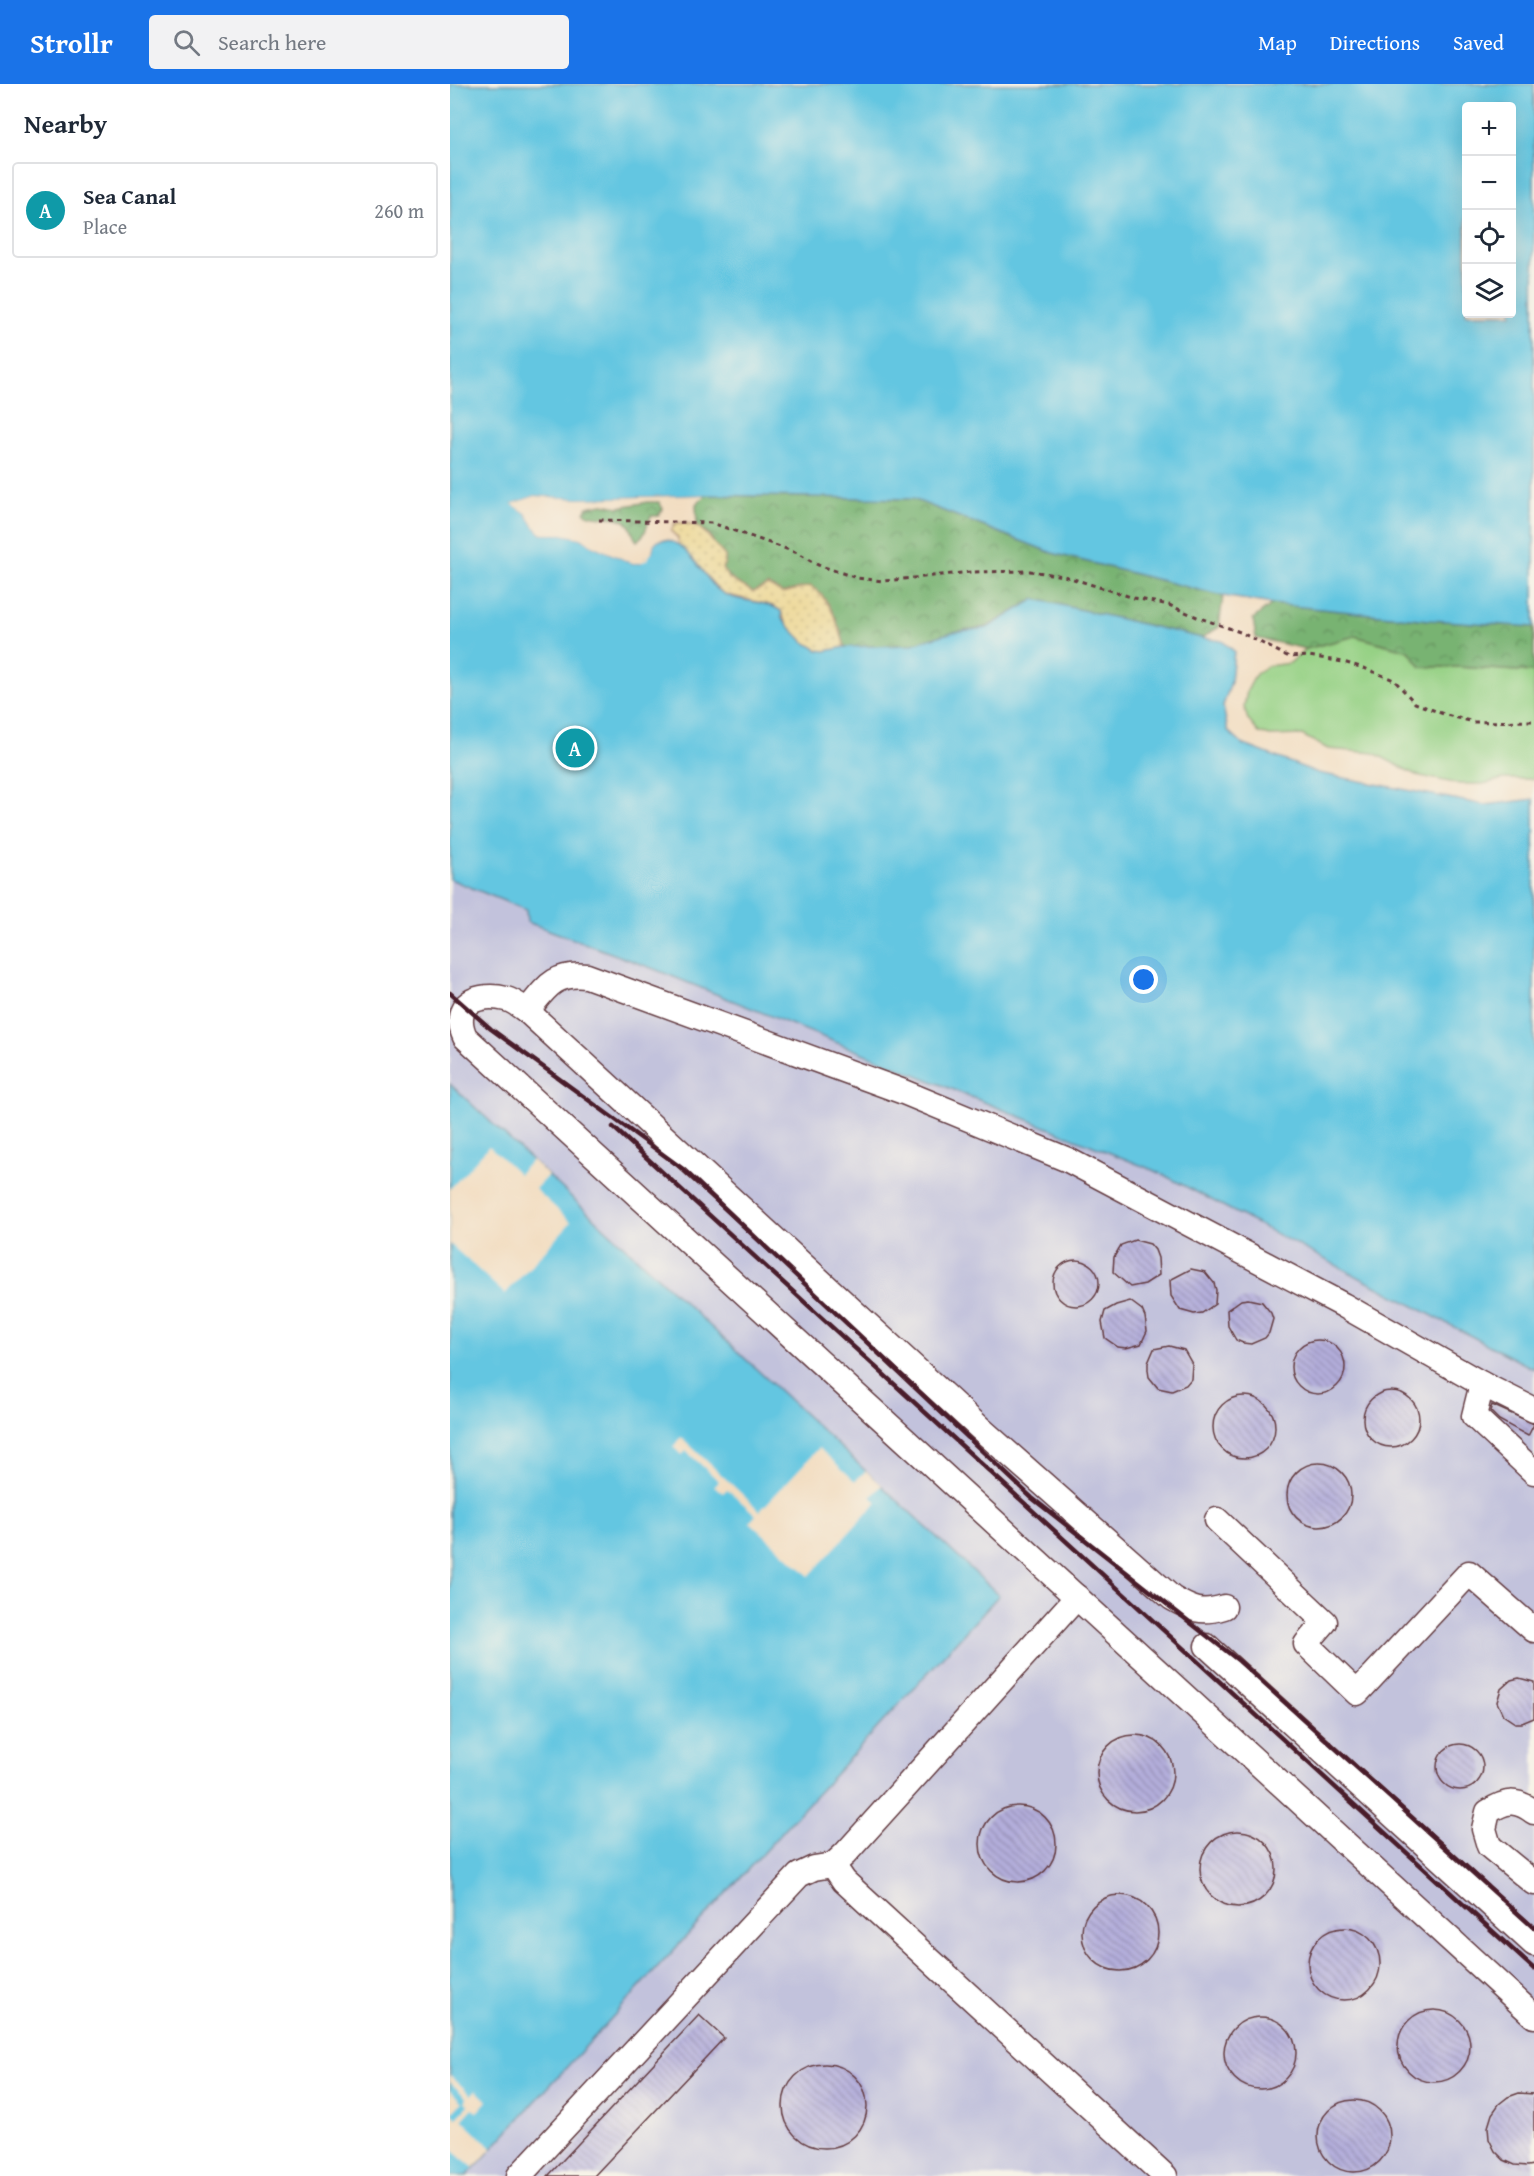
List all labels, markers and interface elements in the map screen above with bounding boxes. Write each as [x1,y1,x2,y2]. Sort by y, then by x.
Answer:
search box [149,15,569,69]
text: Strollr [30,22,113,63]
icon: search [170,26,203,59]
text: Search here [218,26,326,58]
text: Map [1258,27,1297,58]
text: Directions [1330,27,1420,58]
text: Saved [1453,27,1504,58]
map controls [1462,102,1516,318]
button: + [1462,102,1516,156]
text: Nearby [24,104,107,143]
button: − [1462,156,1516,210]
text: Sea Canal [83,180,176,212]
text: A [39,196,52,225]
text: 260 m [374,196,424,225]
button: locate [1462,210,1516,264]
text: Place [83,212,127,241]
button: layers [1462,264,1516,318]
pin: A [556,726,594,770]
your location [1129,965,1158,994]

